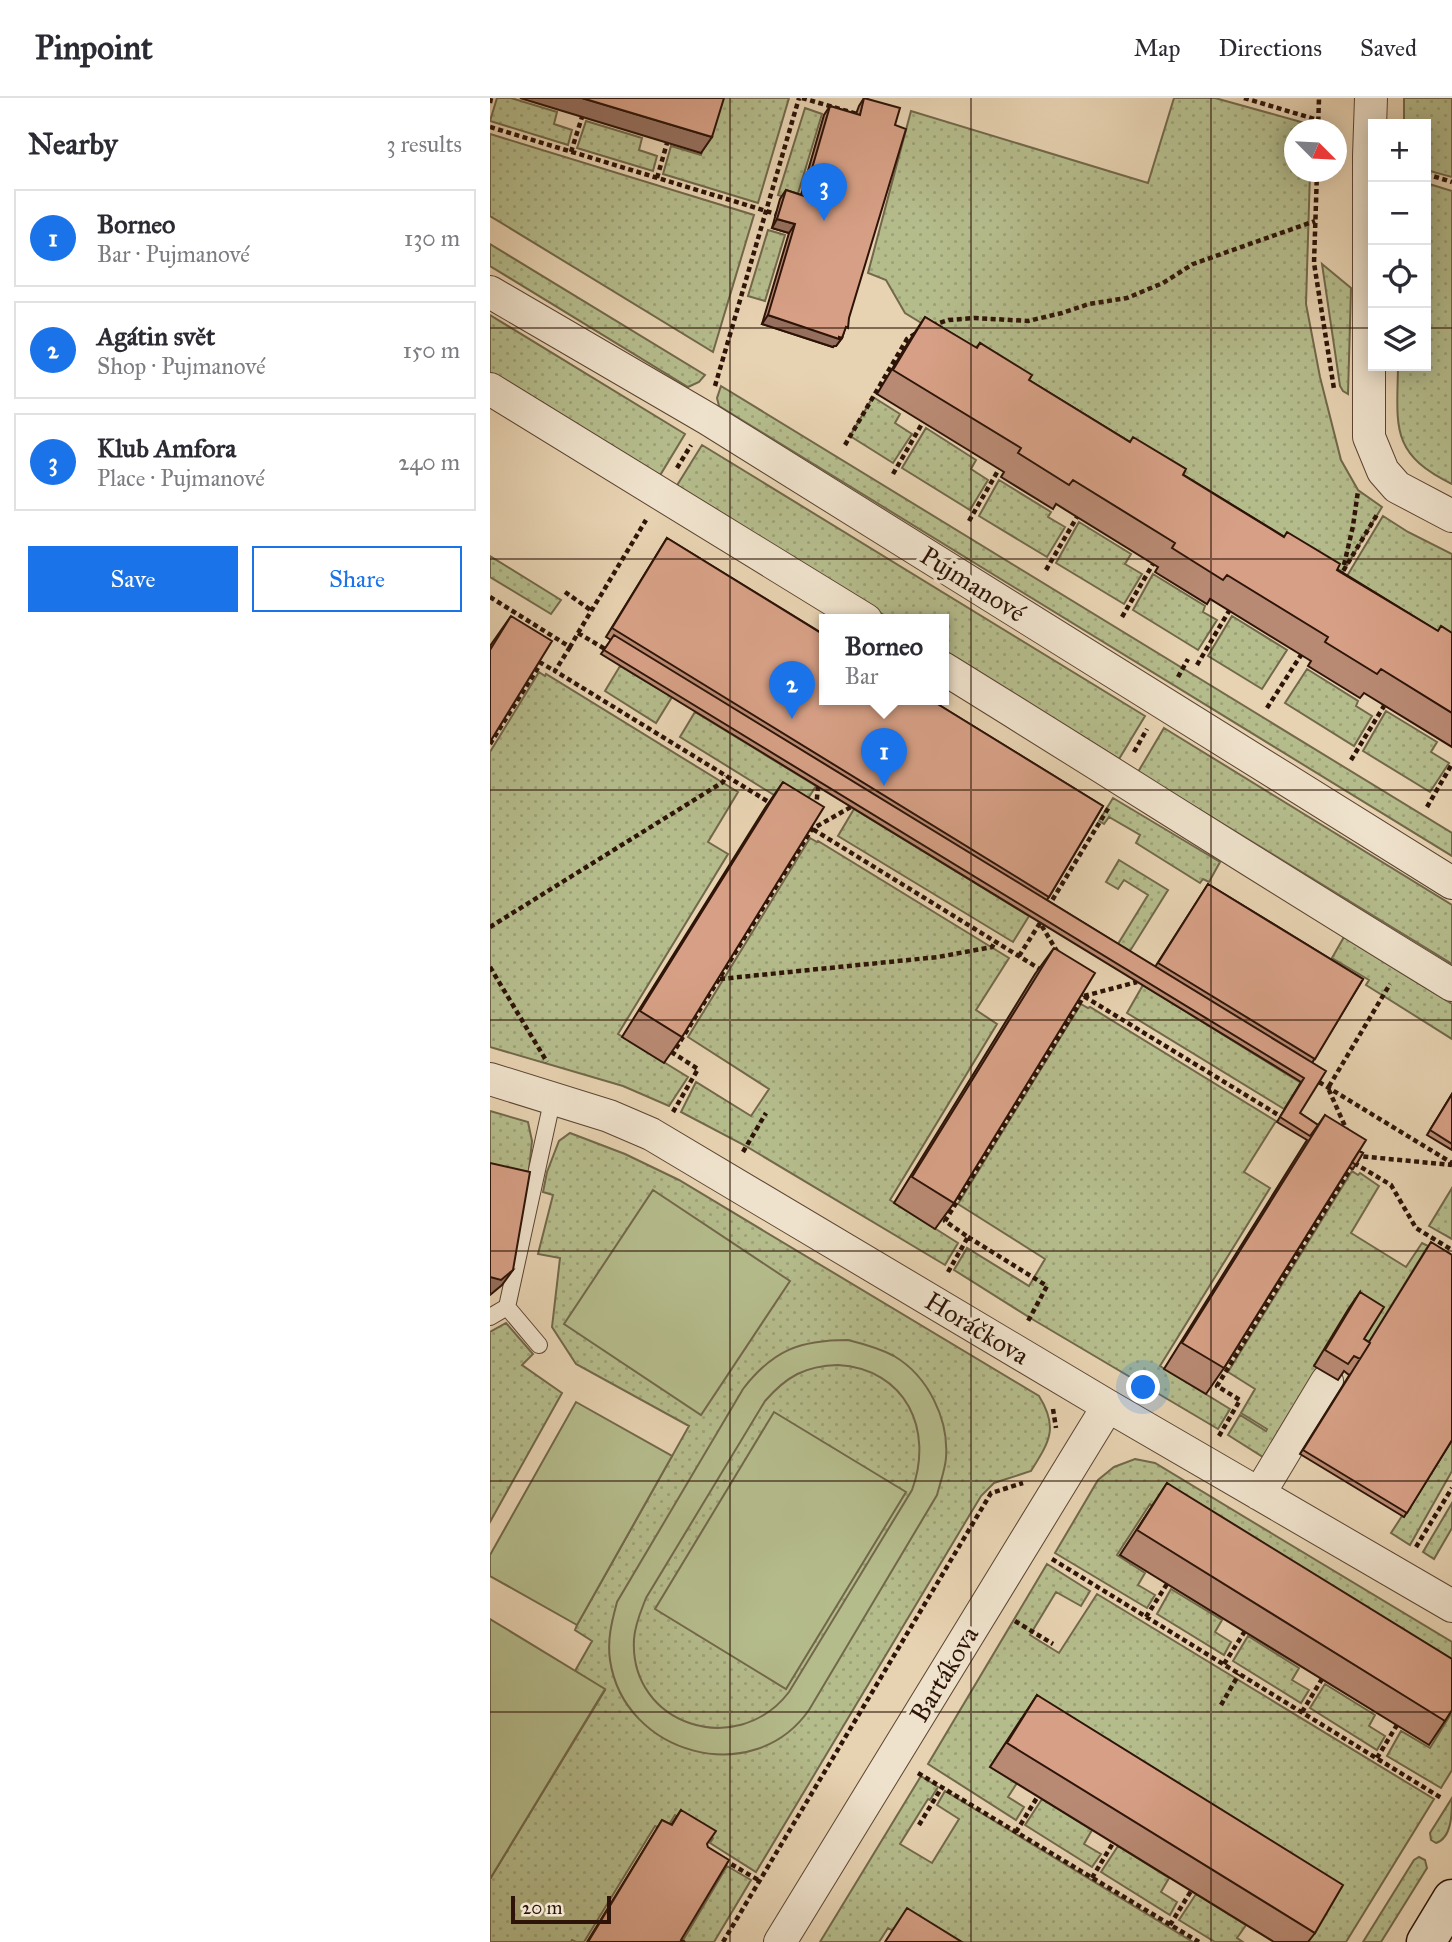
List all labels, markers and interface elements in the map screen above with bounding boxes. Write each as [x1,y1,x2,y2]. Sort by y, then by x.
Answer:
text: Pinpoint [35,28,153,68]
text: Map [1134,33,1181,63]
text: Directions [1219,33,1322,63]
text: Saved [1360,33,1417,63]
north arrow [1284,119,1347,182]
map controls [1368,119,1431,371]
button: + [1368,119,1431,182]
text: Nearby [28,126,118,162]
text: 3 results [386,130,462,158]
pin: 3 [801,163,847,221]
button: − [1368,182,1431,245]
text: Borneo [97,208,175,240]
text: 1 [48,224,58,252]
text: 130 m [404,224,460,252]
text: Bar · Pujmanové [97,240,250,268]
button: locate [1368,245,1431,308]
button: layers [1368,308,1431,371]
text: Agátin svět [97,320,215,352]
text: 2 [47,336,59,364]
text: 150 m [403,336,460,364]
text: Shop · Pujmanové [97,352,266,380]
text: Klub Amfora [97,432,236,464]
text: 3 [48,448,58,476]
text: 240 m [398,448,460,476]
text: Place · Pujmanové [97,464,265,492]
street label: Pujmanové [914,539,1032,629]
button: Save [28,546,238,612]
button: Share [252,546,462,612]
popup [819,614,949,705]
text: Borneo [845,630,923,662]
pin: 2 [769,661,815,719]
text: Bar [845,662,878,690]
pin: 1 [861,728,907,786]
street label: Horáčkova [919,1285,1035,1371]
your location [1126,1370,1160,1404]
street label: Bartákova [903,1620,985,1728]
scale bar [511,1893,611,1925]
text: 20 m [522,1896,563,1919]

